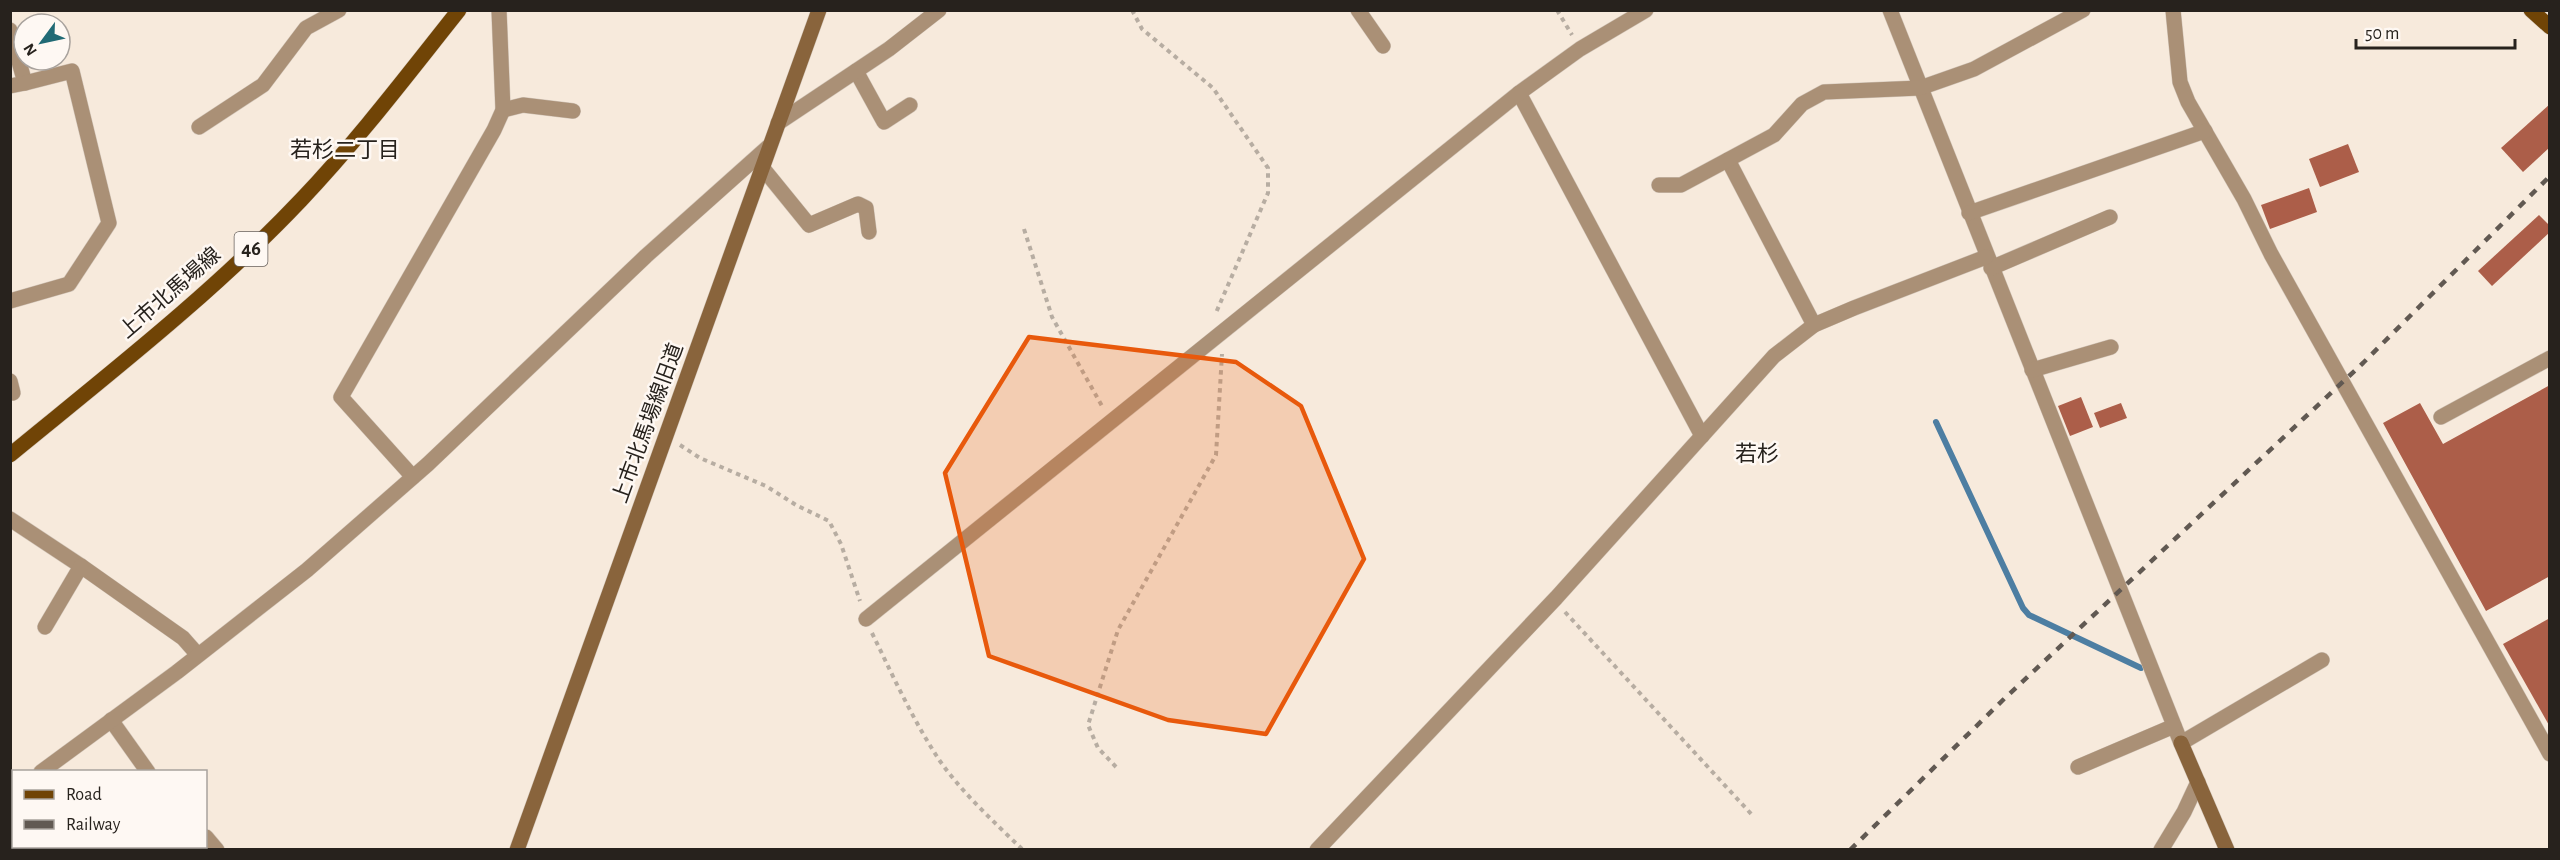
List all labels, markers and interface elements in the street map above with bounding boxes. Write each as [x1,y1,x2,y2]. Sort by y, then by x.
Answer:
north arrow [12,12,72,72]
scale bar [2356,12,2515,50]
text: 50 m [2365,25,2399,43]
text: N [21,41,40,59]
district label: 若杉二丁目 [290,138,400,161]
road number: 46 [234,232,268,266]
street label: 上市北馬場線 [115,243,224,342]
street label: 上市北馬場線旧道 [608,340,687,506]
district label: 若杉 [1735,442,1779,465]
legend [12,770,207,848]
text: Road [66,786,102,804]
text: Railway [66,816,121,834]

